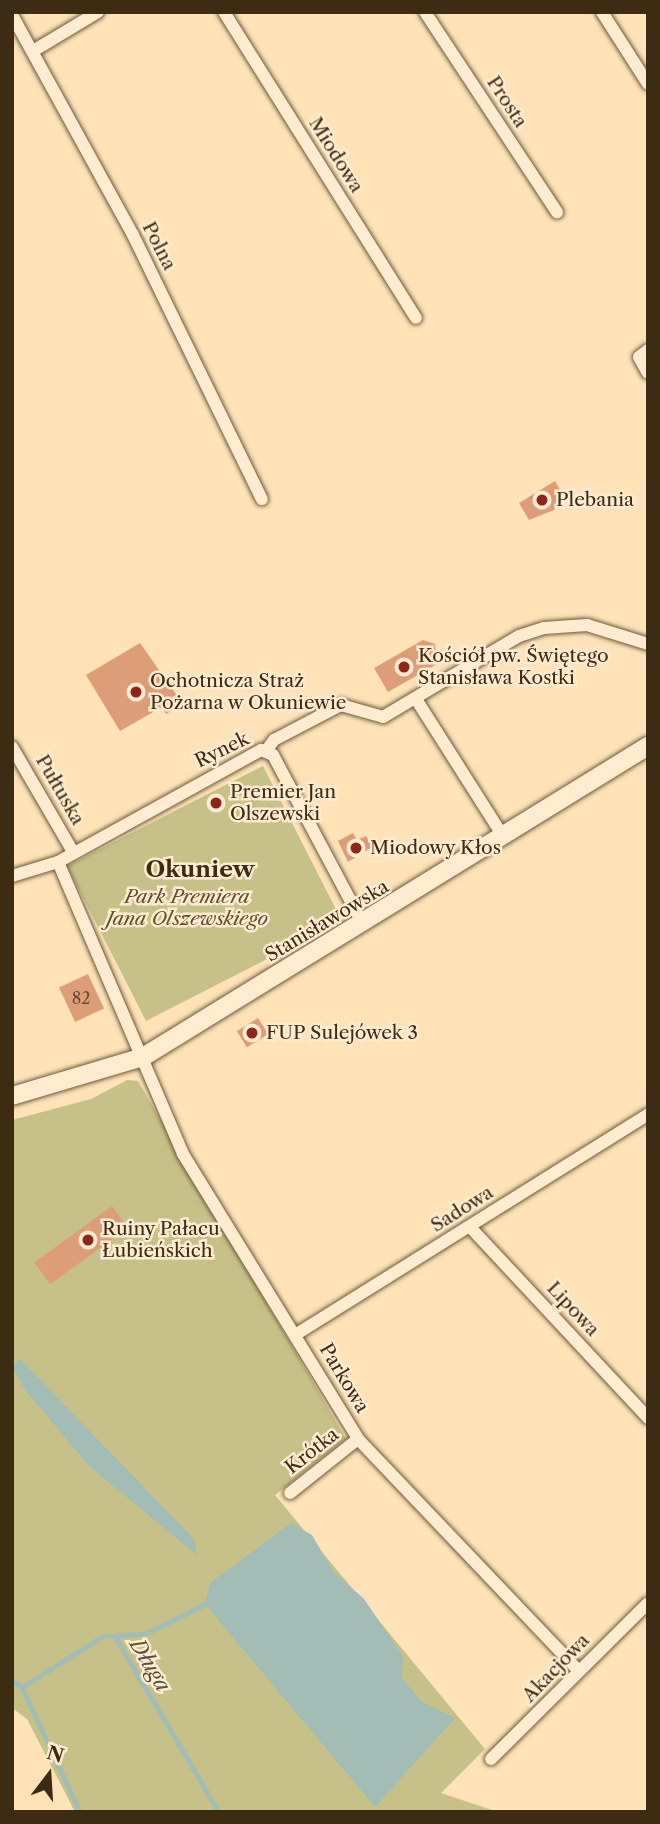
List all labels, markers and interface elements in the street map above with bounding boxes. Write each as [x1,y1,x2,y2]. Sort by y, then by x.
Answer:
street label: Prosta [482,72,532,132]
street label: Miodowa [304,113,368,197]
street label: Polna [137,218,181,274]
place label: Plebania [556,489,634,511]
marker: Plebania [534,492,550,508]
place label: Kościół pw. Świętego Stanisława Kostki [418,645,609,689]
marker: Kościół pw. Świętego Stanisława Kostki [396,659,412,675]
place label: Ochotnicza Straż Pożarna w Okuniewie [150,670,348,714]
marker: Ochotnicza Straż Pożarna w Okuniewie [128,684,144,700]
street label: Rynek [191,727,253,773]
street label: Pułtuska [31,751,89,829]
place label: Premier Jan Olszewski [230,781,337,825]
marker: Premier Jan Olszewski [208,795,224,811]
place label: Miodowy Kłos [370,837,502,859]
marker: Miodowy Kłos [348,840,364,856]
district label: Okuniew [145,855,255,883]
street label: Stanisławowska [261,875,393,967]
park label: Park Premiera Jana Olszewskiego [106,886,268,930]
house number: 82 [72,988,90,1008]
place label: FUP Sulejówek 3 [266,1022,419,1044]
marker: FUP Sulejówek 3 [244,1025,260,1041]
street label: Sadowa [427,1181,497,1237]
place label: Ruiny Pałacu Łubieńskich [102,1218,220,1262]
marker: Ruiny Pałacu Łubieńskich [80,1232,96,1248]
street label: Lipowa [542,1277,604,1341]
street label: Parkowa [314,1339,374,1417]
street label: Krótka [281,1423,343,1479]
street label: Akacjowa [518,1629,594,1707]
water label: Długa [124,1634,176,1696]
north arrow [14,1740,84,1810]
text: N [44,1741,67,1768]

